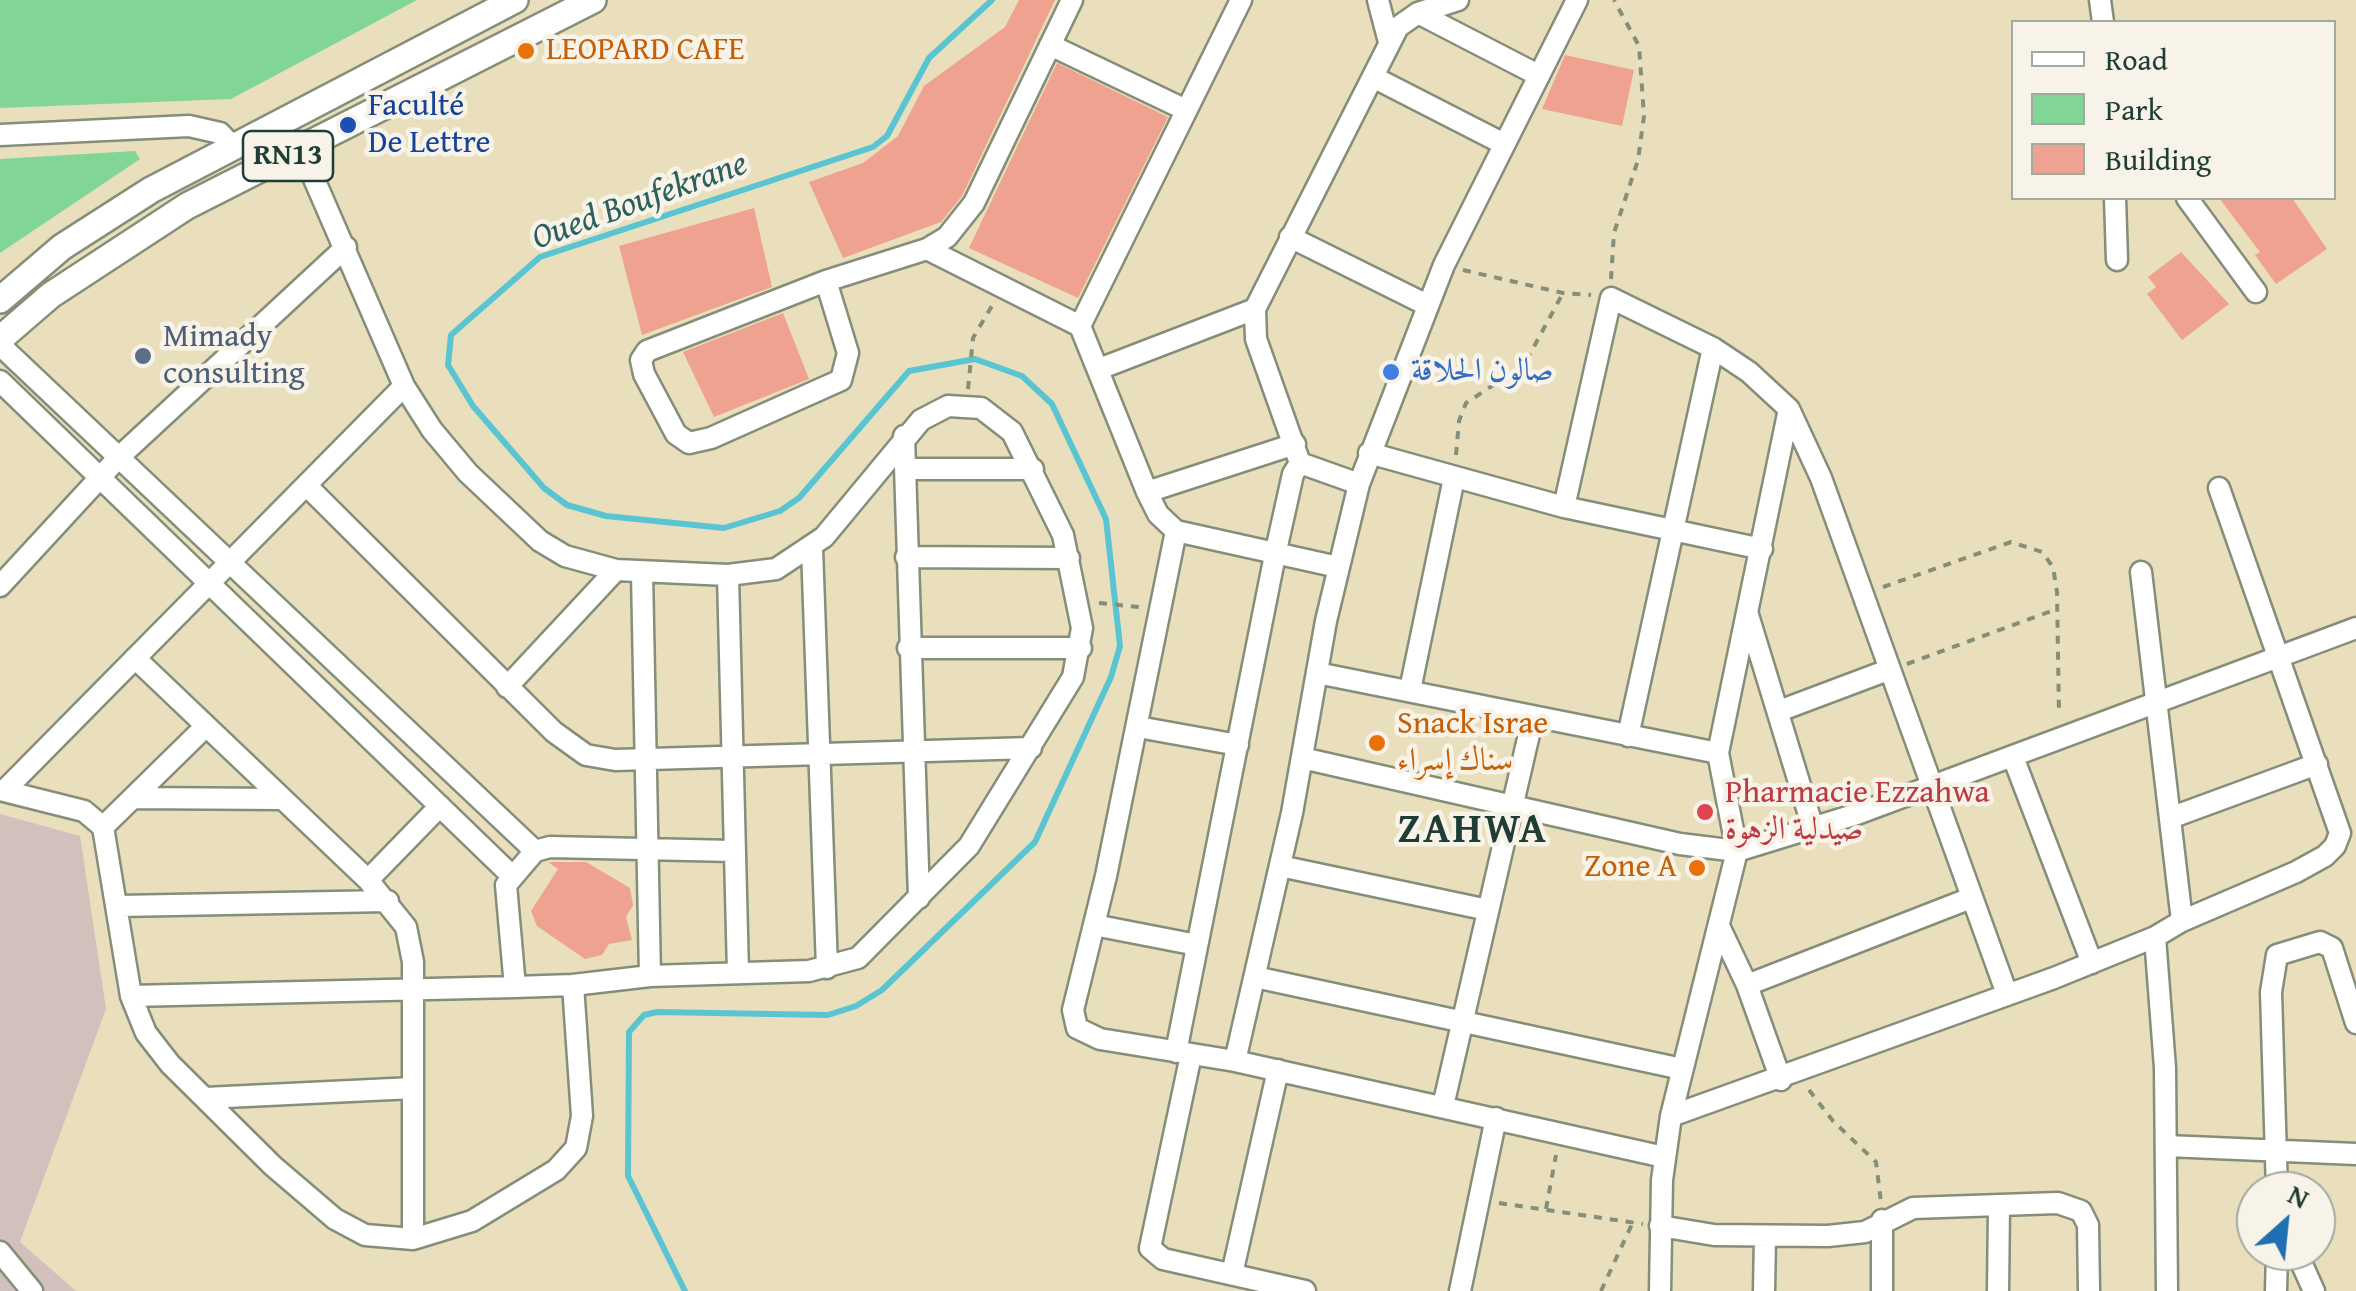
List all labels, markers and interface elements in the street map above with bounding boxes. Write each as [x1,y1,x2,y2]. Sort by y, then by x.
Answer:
legend [2011,20,2336,200]
place label: LEOPARD CAFE [546,32,745,70]
text: Road [2105,37,2168,81]
marker: LEOPARD CAFE [515,40,537,62]
text: Park [2105,87,2163,131]
place label: Faculté De Lettre [368,88,490,163]
marker: Faculté De Lettre [337,114,359,136]
road number: RN13 [243,131,333,181]
text: Building [2105,137,2211,181]
water label: Oued Boufekrane [527,144,753,260]
place label: Mimady consulting [163,319,305,394]
marker: Mimady consulting [132,345,154,367]
place label: صالون الحلاقة [1411,353,1553,391]
marker: صالون الحلاقة [1380,361,1402,383]
place label: Snack Israe سناك إسراء [1397,706,1548,781]
marker: Snack Israe سناك إسراء [1366,732,1388,754]
place label: Pharmacie Ezzahwa صيدلية الزهوة [1725,775,1990,850]
marker: Pharmacie Ezzahwa صيدلية الزهوة [1694,801,1716,823]
district label: ZAHWA [1398,806,1548,856]
place label: Zone A [1584,849,1677,887]
marker: Zone A [1686,857,1708,879]
north arrow [2236,1171,2336,1271]
text: N [2281,1173,2317,1218]

